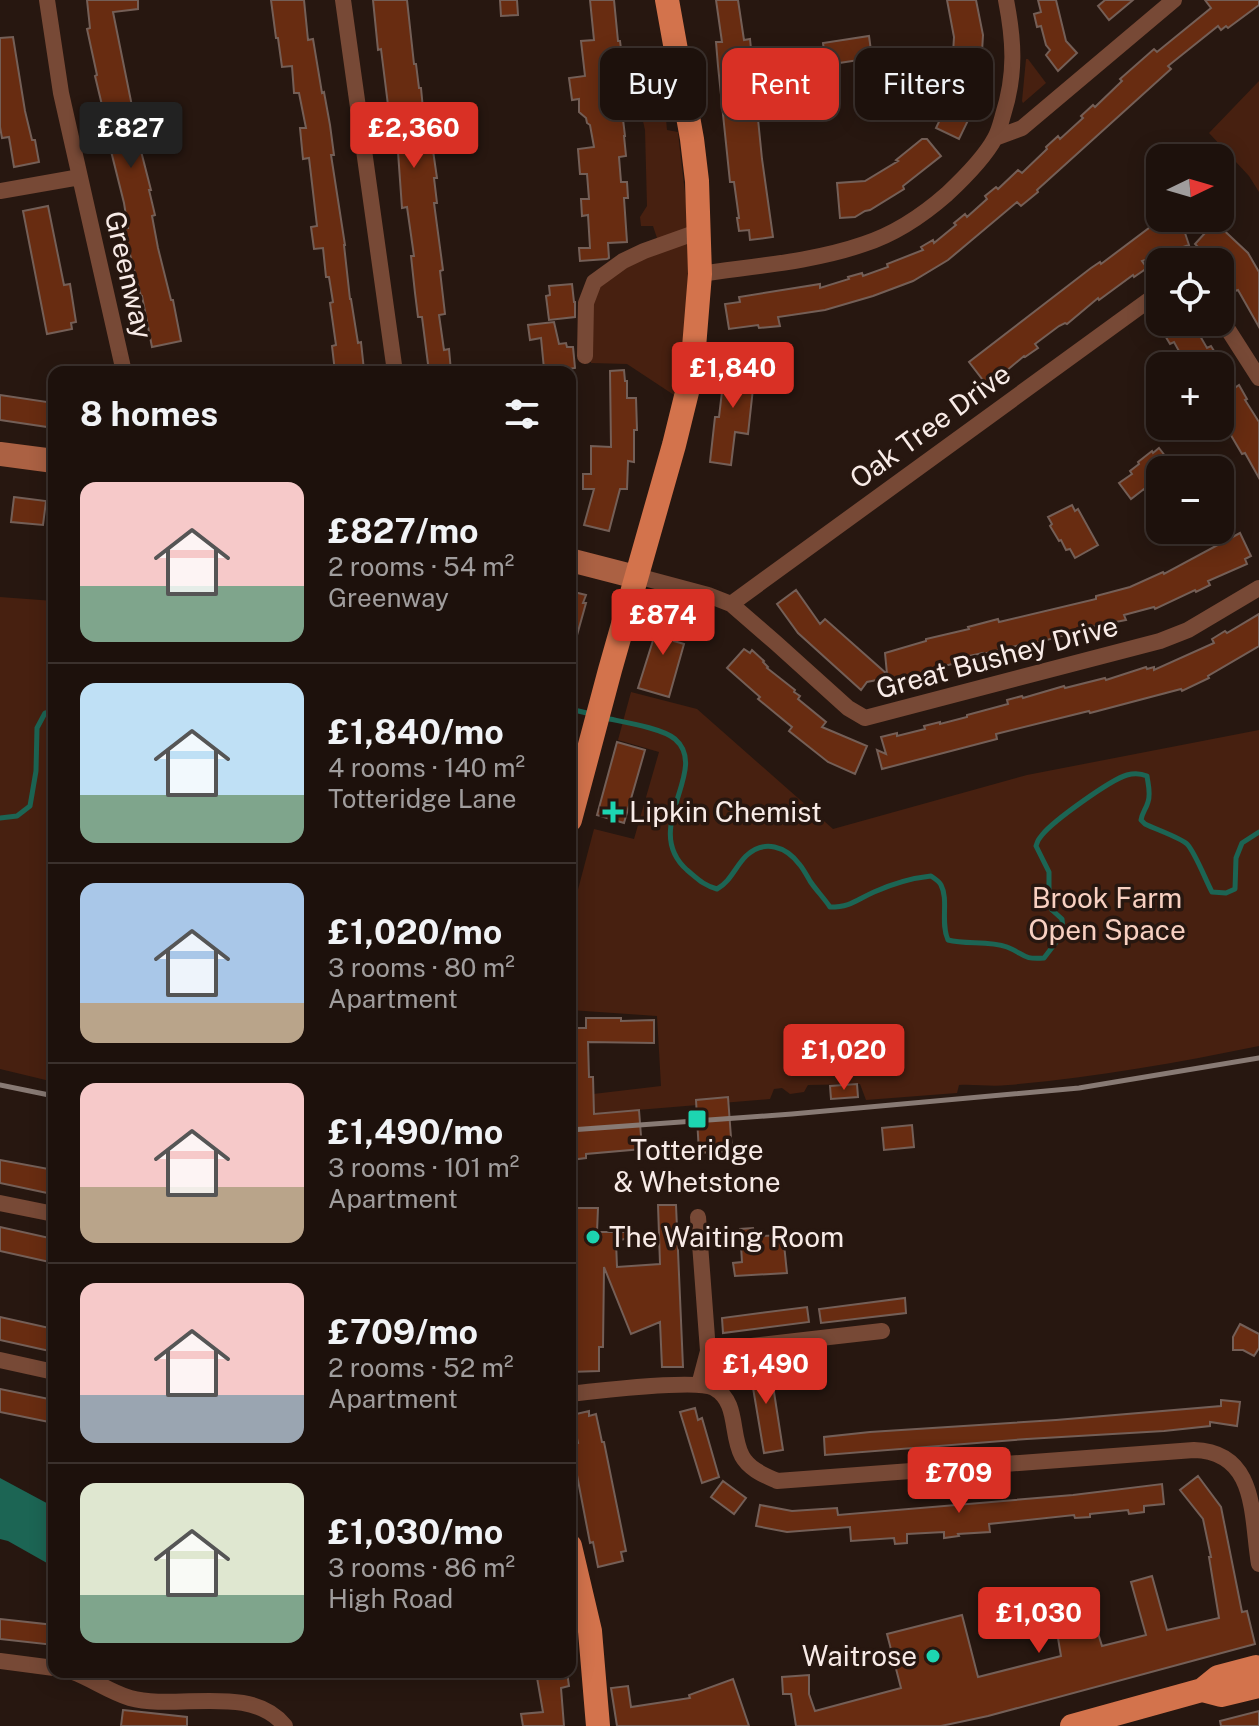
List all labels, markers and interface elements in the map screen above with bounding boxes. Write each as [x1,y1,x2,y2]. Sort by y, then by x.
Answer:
chip: Buy [600,48,706,120]
chip: Rent [722,48,839,120]
chip: Filters [855,48,993,120]
pin: £827 [84,102,178,170]
pin: £2,360 [349,102,479,170]
text: £827 [97,112,165,143]
text: £2,360 [368,112,460,143]
north arrow [1146,144,1234,232]
map controls [1146,144,1234,544]
street label: Greenway [99,208,160,342]
button: locate [1146,248,1234,336]
pin: £1,840 [668,342,798,410]
text: £1,840 [690,352,776,383]
button: + [1146,352,1234,440]
street label: Oak Tree Drive [843,356,1016,495]
icon: filters [500,392,544,436]
text: 8 homes [80,394,218,434]
button: − [1146,456,1234,544]
text: £827/mo [328,511,479,551]
icon: home [144,514,240,610]
text: 2 rooms · 54 m² [328,551,514,582]
text: Greenway [328,582,449,613]
pin: £874 [616,589,710,657]
text: £874 [630,599,696,630]
street label: Great Bushey Drive [872,608,1121,705]
text: £1,840/mo [328,712,504,752]
icon: home [144,715,240,811]
text: 4 rooms · 140 m² [328,752,525,783]
text: Totteridge Lane [328,783,516,814]
place label: Lipkin Chemist [629,795,822,828]
marker: Lipkin Chemist [604,803,622,821]
park label: Brook Farm Open Space [1028,881,1186,946]
text: £1,020/mo [328,912,502,952]
icon: home [144,915,240,1011]
text: 3 rooms · 80 m² [328,952,515,983]
text: Apartment [328,983,458,1014]
pin: £1,020 [779,1024,909,1092]
text: £1,020 [801,1034,887,1065]
marker: Totteridge & Whetstone [686,1108,708,1130]
text: £1,490/mo [328,1112,503,1152]
icon: home [144,1115,240,1211]
place label: Totteridge & Whetstone [613,1133,781,1198]
text: 3 rooms · 101 m² [328,1152,519,1183]
text: Apartment [328,1183,458,1214]
place label: The Waiting Room [609,1220,844,1253]
marker: The Waiting Room [584,1228,602,1246]
text: £709/mo [328,1312,478,1352]
icon: home [144,1315,240,1411]
pin: £1,490 [701,1338,831,1406]
text: £1,490 [723,1348,809,1379]
text: 2 rooms · 52 m² [328,1352,514,1383]
text: Apartment [328,1383,458,1414]
pin: £709 [912,1447,1006,1515]
text: £709 [926,1457,992,1488]
text: £1,030/mo [328,1512,503,1552]
icon: home [144,1515,240,1611]
text: 3 rooms · 86 m² [328,1552,515,1583]
text: High Road [328,1583,453,1614]
pin: £1,030 [974,1587,1104,1655]
text: £1,030 [996,1597,1082,1628]
place label: Waitrose [802,1639,917,1672]
marker: Waitrose [924,1647,942,1665]

